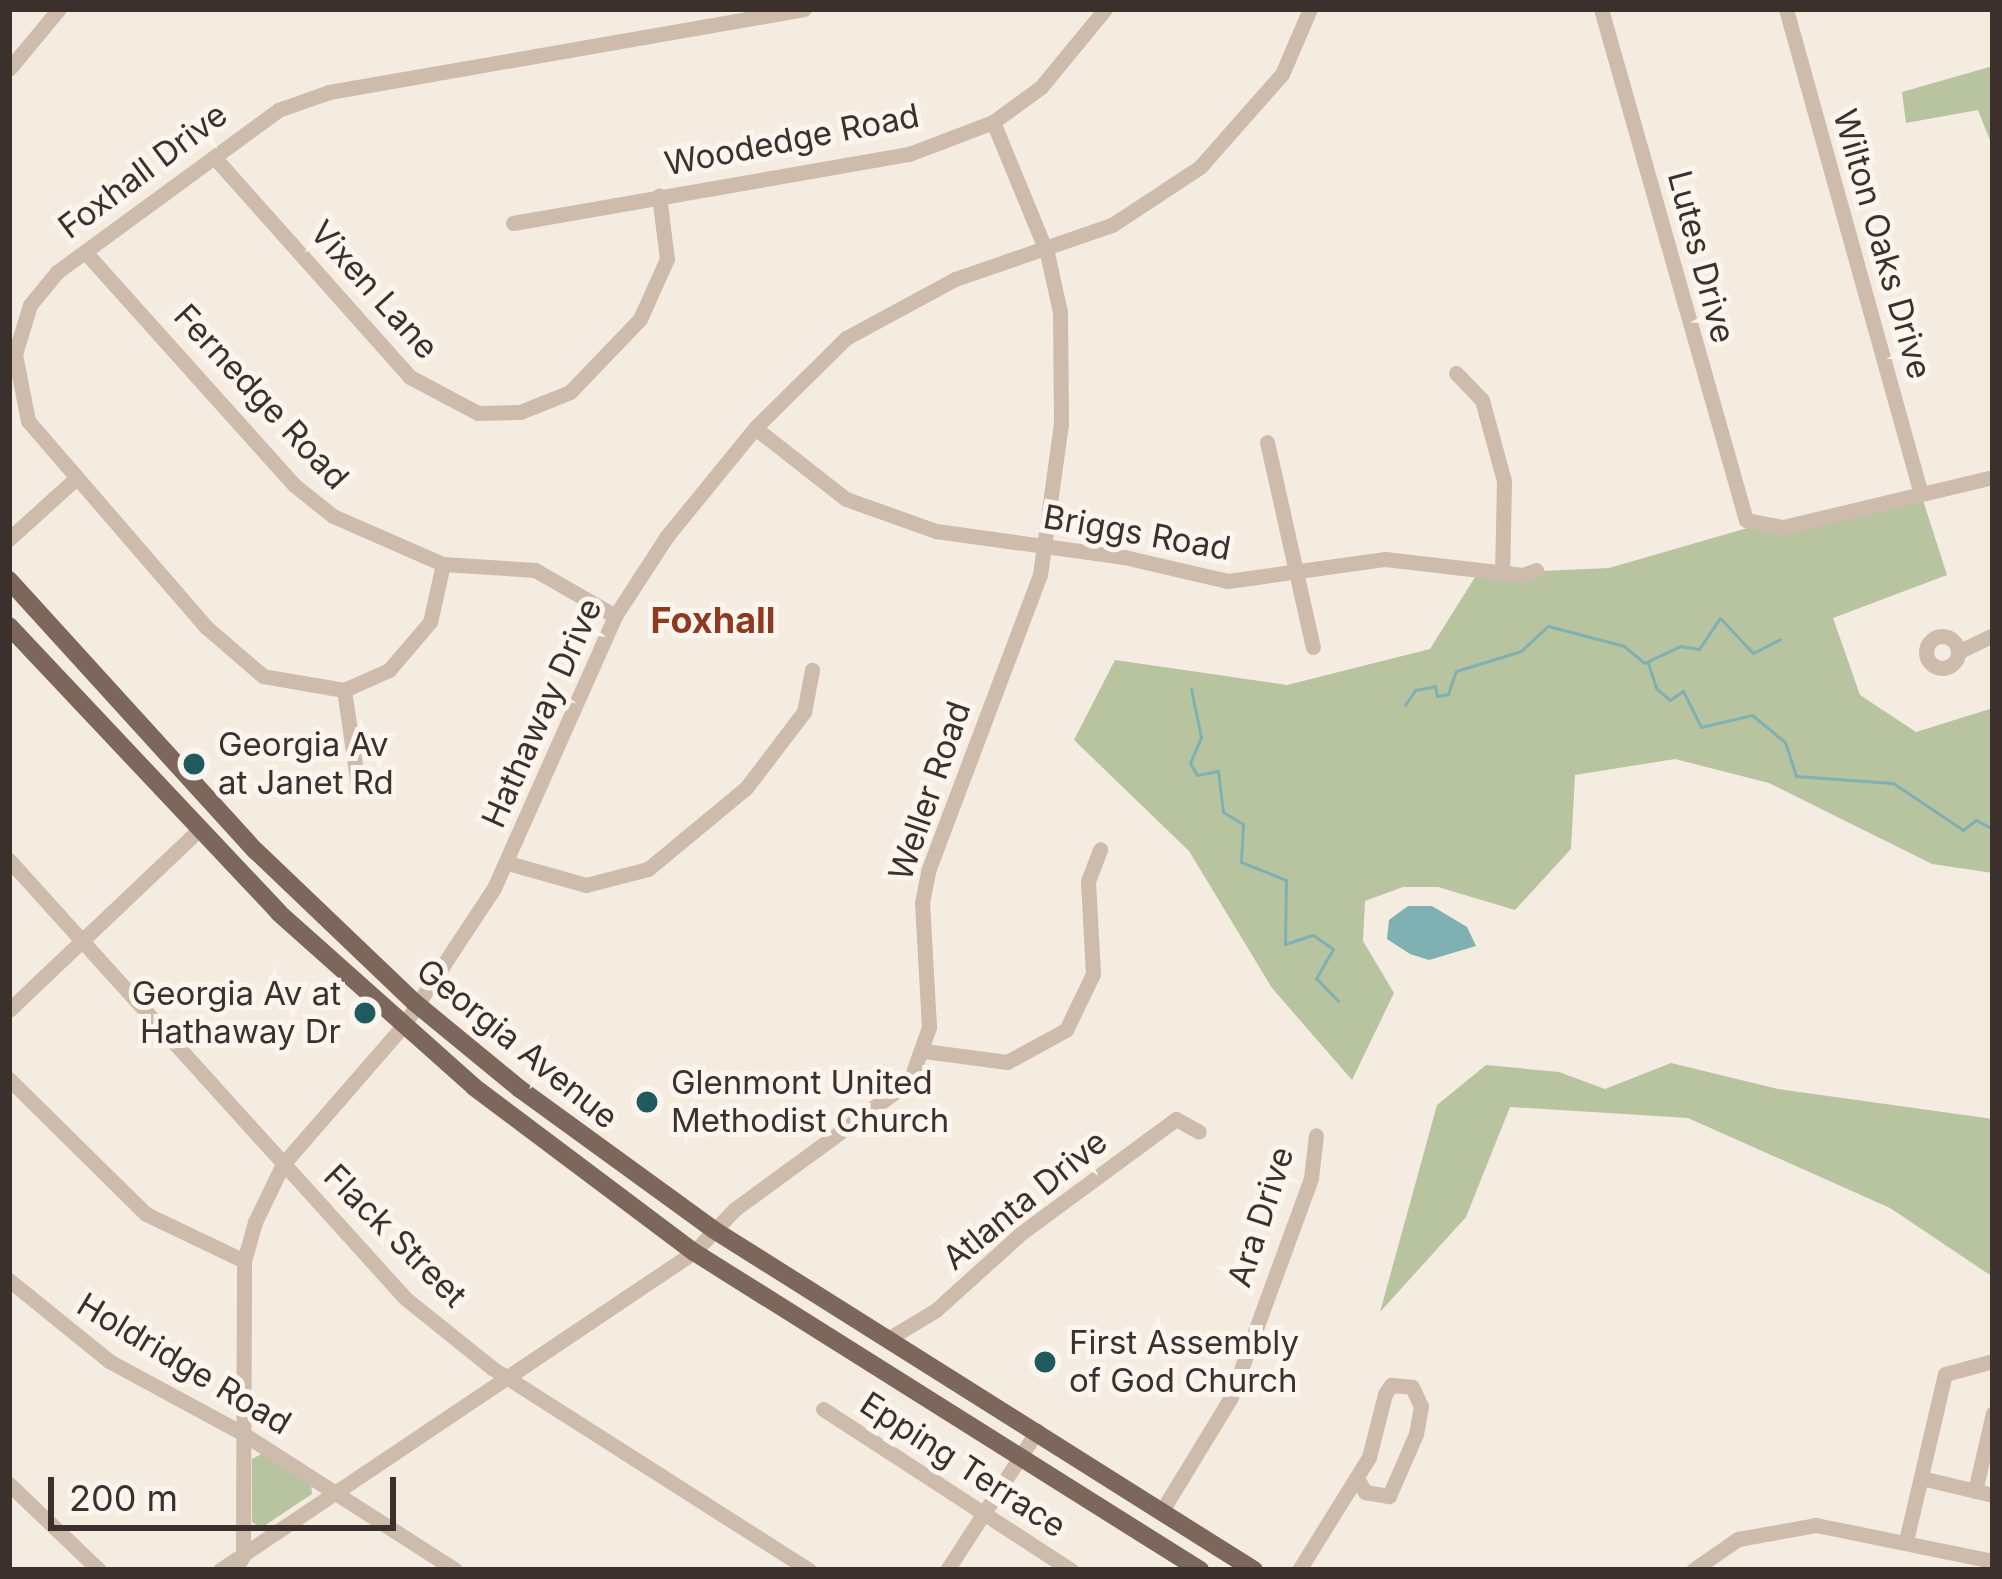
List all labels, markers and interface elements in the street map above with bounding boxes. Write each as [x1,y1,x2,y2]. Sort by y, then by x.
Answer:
street label: Foxhall Drive [51,95,235,247]
street label: Woodedge Road [661,96,923,184]
street label: Wilton Oaks Drive [1825,105,1939,383]
street label: Lutes Drive [1659,167,1743,347]
street label: Vixen Lane [302,213,446,367]
street label: Fernedge Road [165,297,357,497]
street label: Briggs Road [1040,497,1234,569]
street label: Hathaway Drive [474,592,610,834]
district label: Foxhall [650,599,776,643]
street label: Weller Road [881,696,979,886]
place label: Georgia Av at Janet Rd [218,725,394,803]
marker: Georgia Av at Janet Rd [181,751,207,777]
street label: Georgia Avenue [408,951,626,1137]
place label: Georgia Av at Hathaway Dr [132,974,341,1052]
marker: Georgia Av at Hathaway Dr [352,1000,378,1026]
place label: Glenmont United Methodist Church [671,1063,949,1141]
marker: Glenmont United Methodist Church [634,1089,660,1115]
street label: Atlanta Drive [935,1122,1115,1278]
street label: Ara Drive [1220,1142,1302,1292]
street label: Flack Street [315,1156,475,1316]
street label: Holdridge Road [70,1285,298,1443]
place label: First Assembly of God Church [1069,1323,1299,1401]
marker: First Assembly of God Church [1032,1349,1058,1375]
street label: Epping Terrace [853,1384,1073,1546]
scale bar [54,1453,402,1527]
text: 200 m [69,1476,178,1520]

